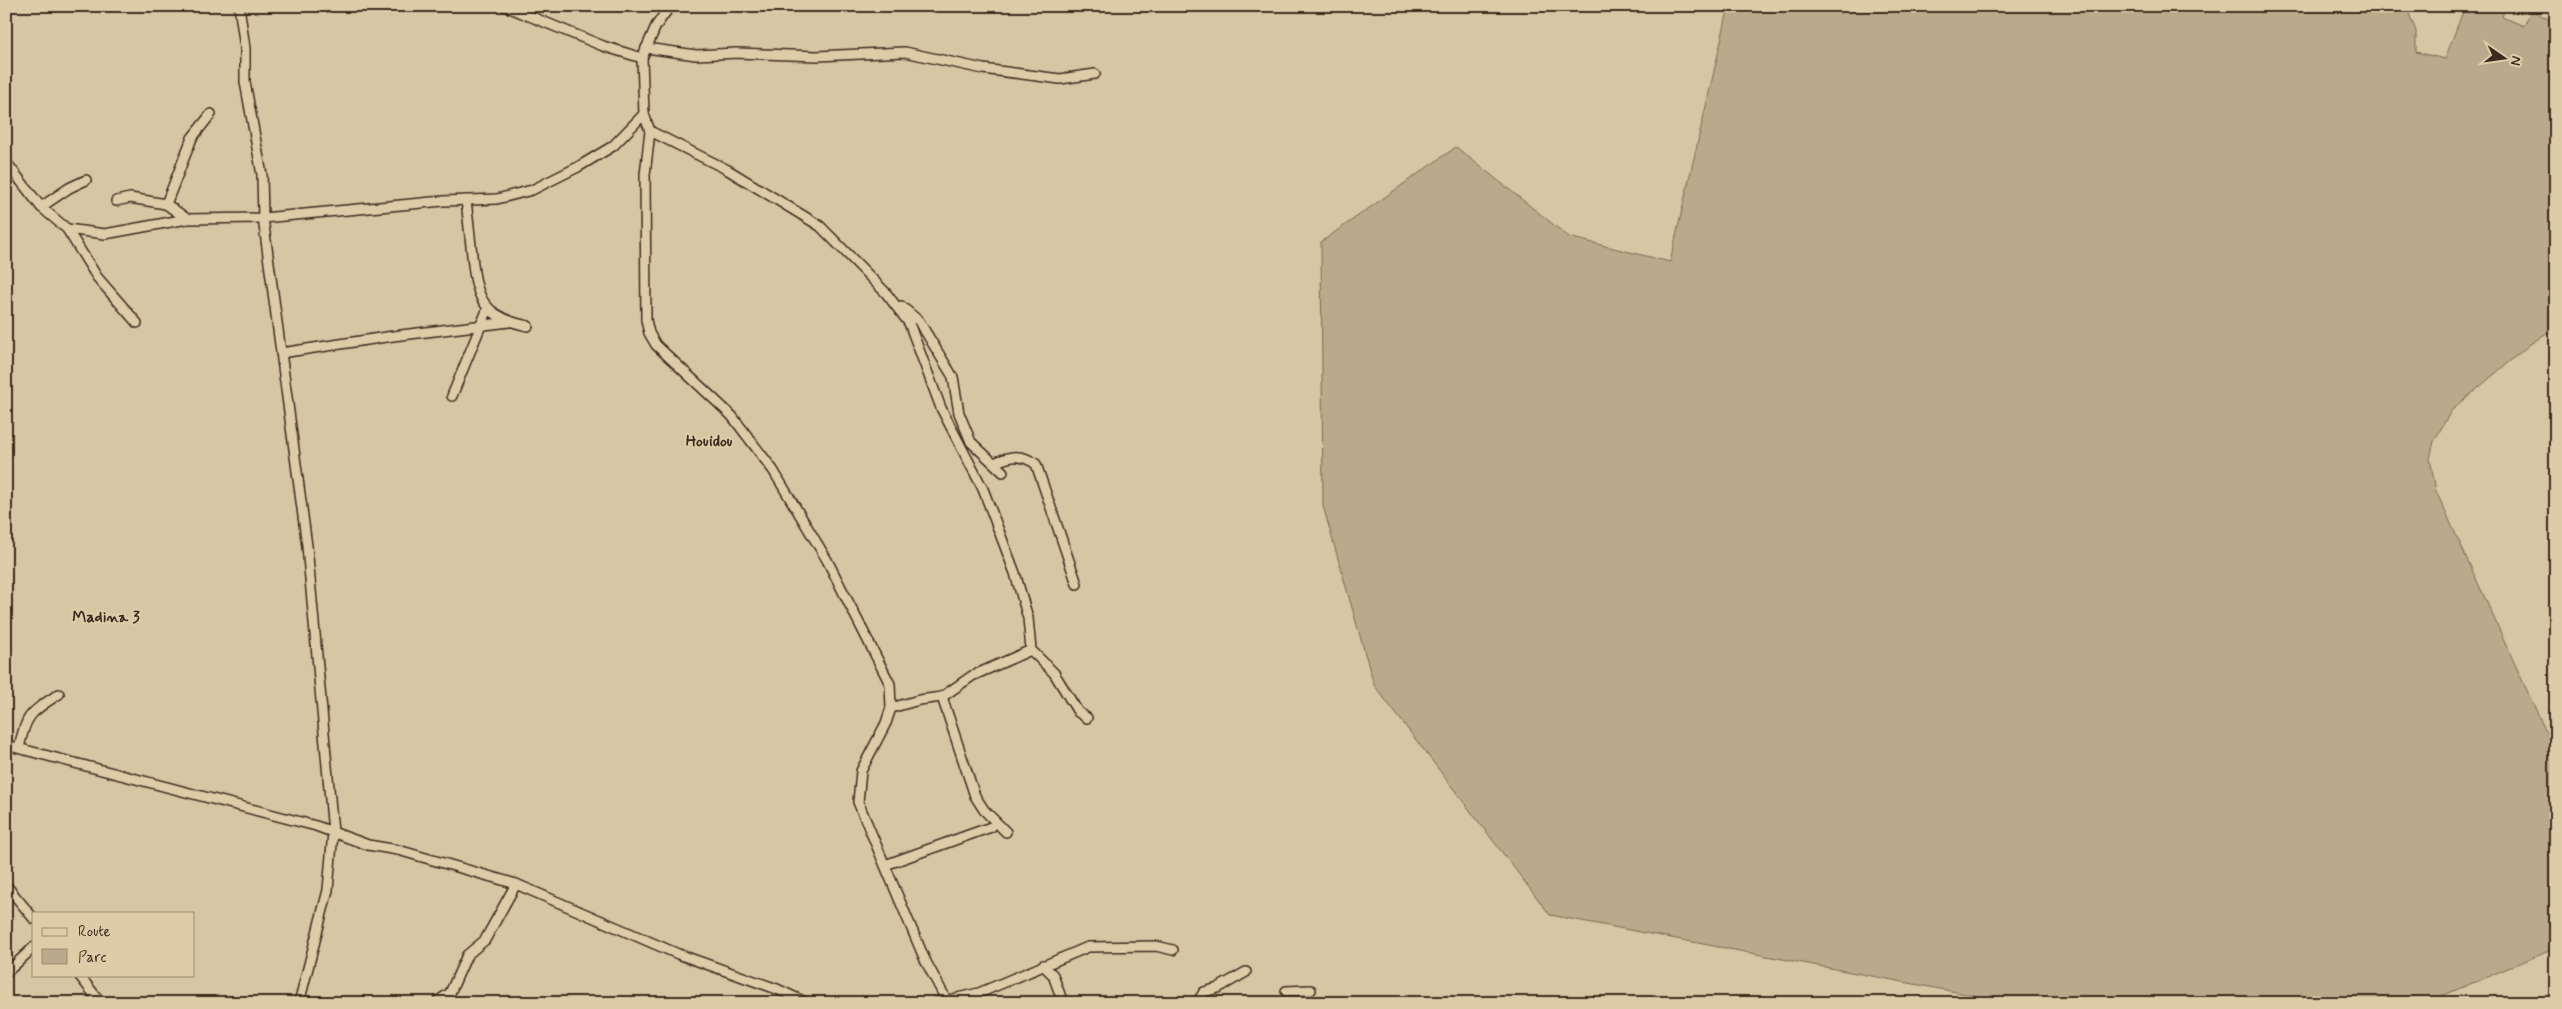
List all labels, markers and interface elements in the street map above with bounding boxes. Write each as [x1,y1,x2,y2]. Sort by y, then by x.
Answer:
north arrow [2480,32,2530,82]
text: N [2506,54,2526,67]
district label: Houidou [686,431,733,452]
district label: Madina 3 [72,607,140,628]
legend [32,912,195,976]
text: Route [78,922,111,942]
text: Parc [78,948,106,968]

